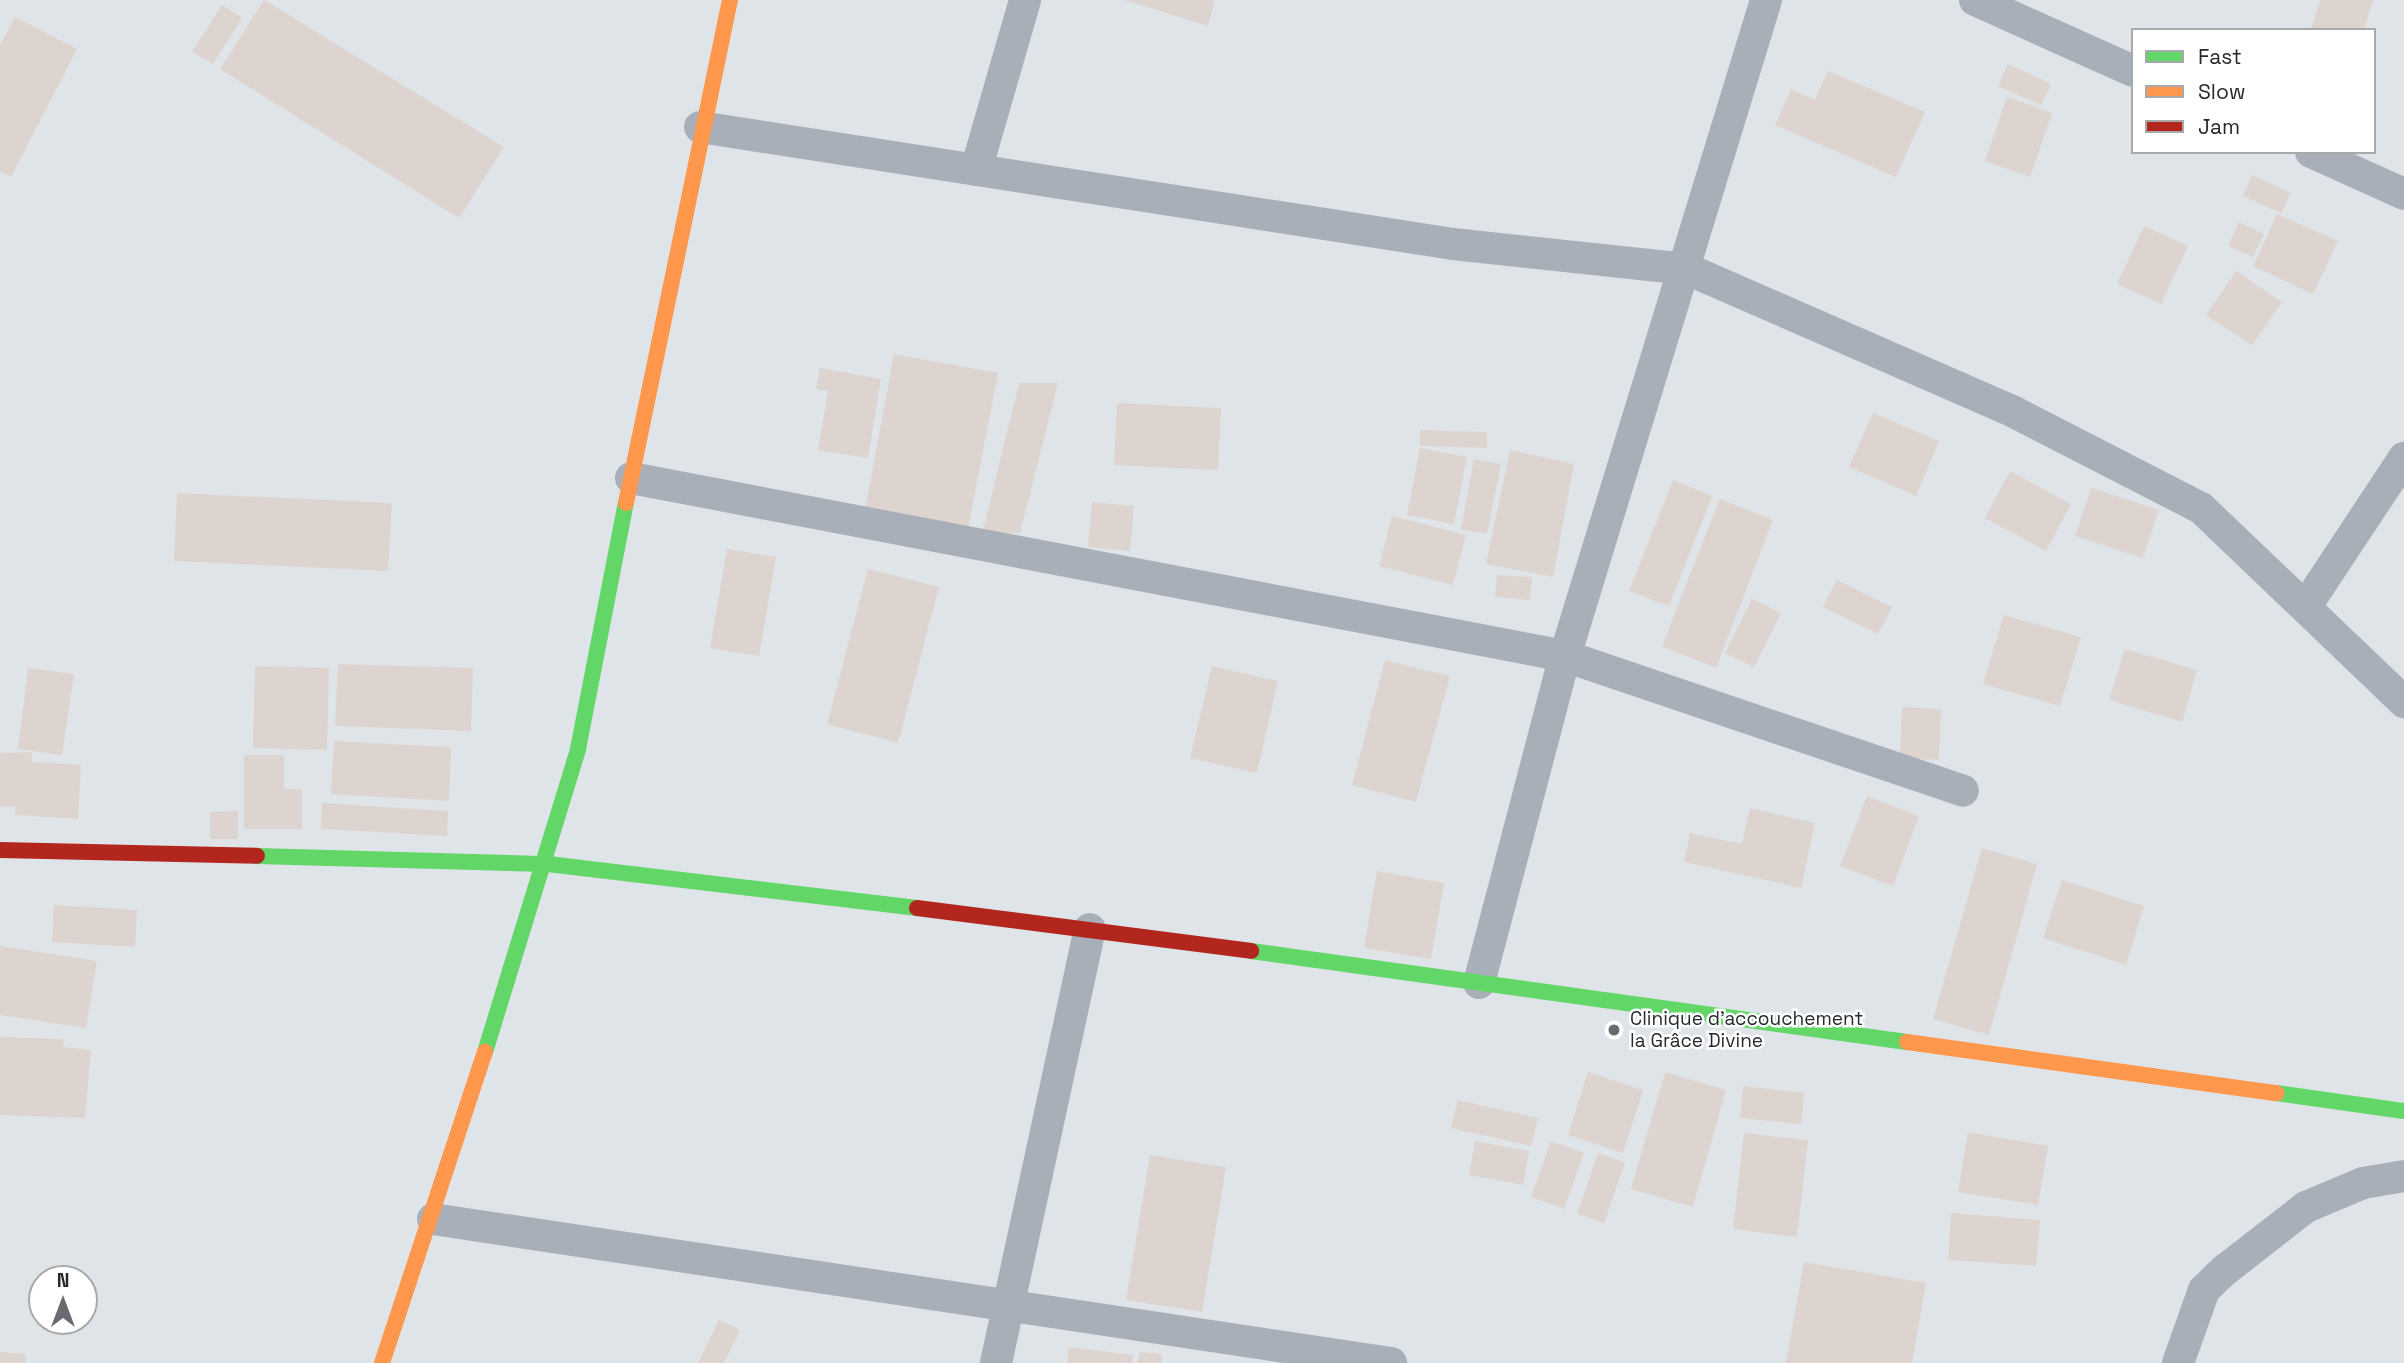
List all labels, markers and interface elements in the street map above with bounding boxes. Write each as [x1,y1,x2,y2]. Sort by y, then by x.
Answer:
legend [2131,28,2376,154]
text: Fast [2198,43,2242,70]
text: Slow [2198,78,2246,105]
text: Jam [2198,113,2240,140]
place label: Clinique d’accouchement la Grâce Divine [1630,1008,1863,1052]
marker: Clinique d’accouchement la Grâce Divine [1604,1020,1624,1040]
north arrow [28,1265,98,1335]
text: N [57,1268,69,1293]

